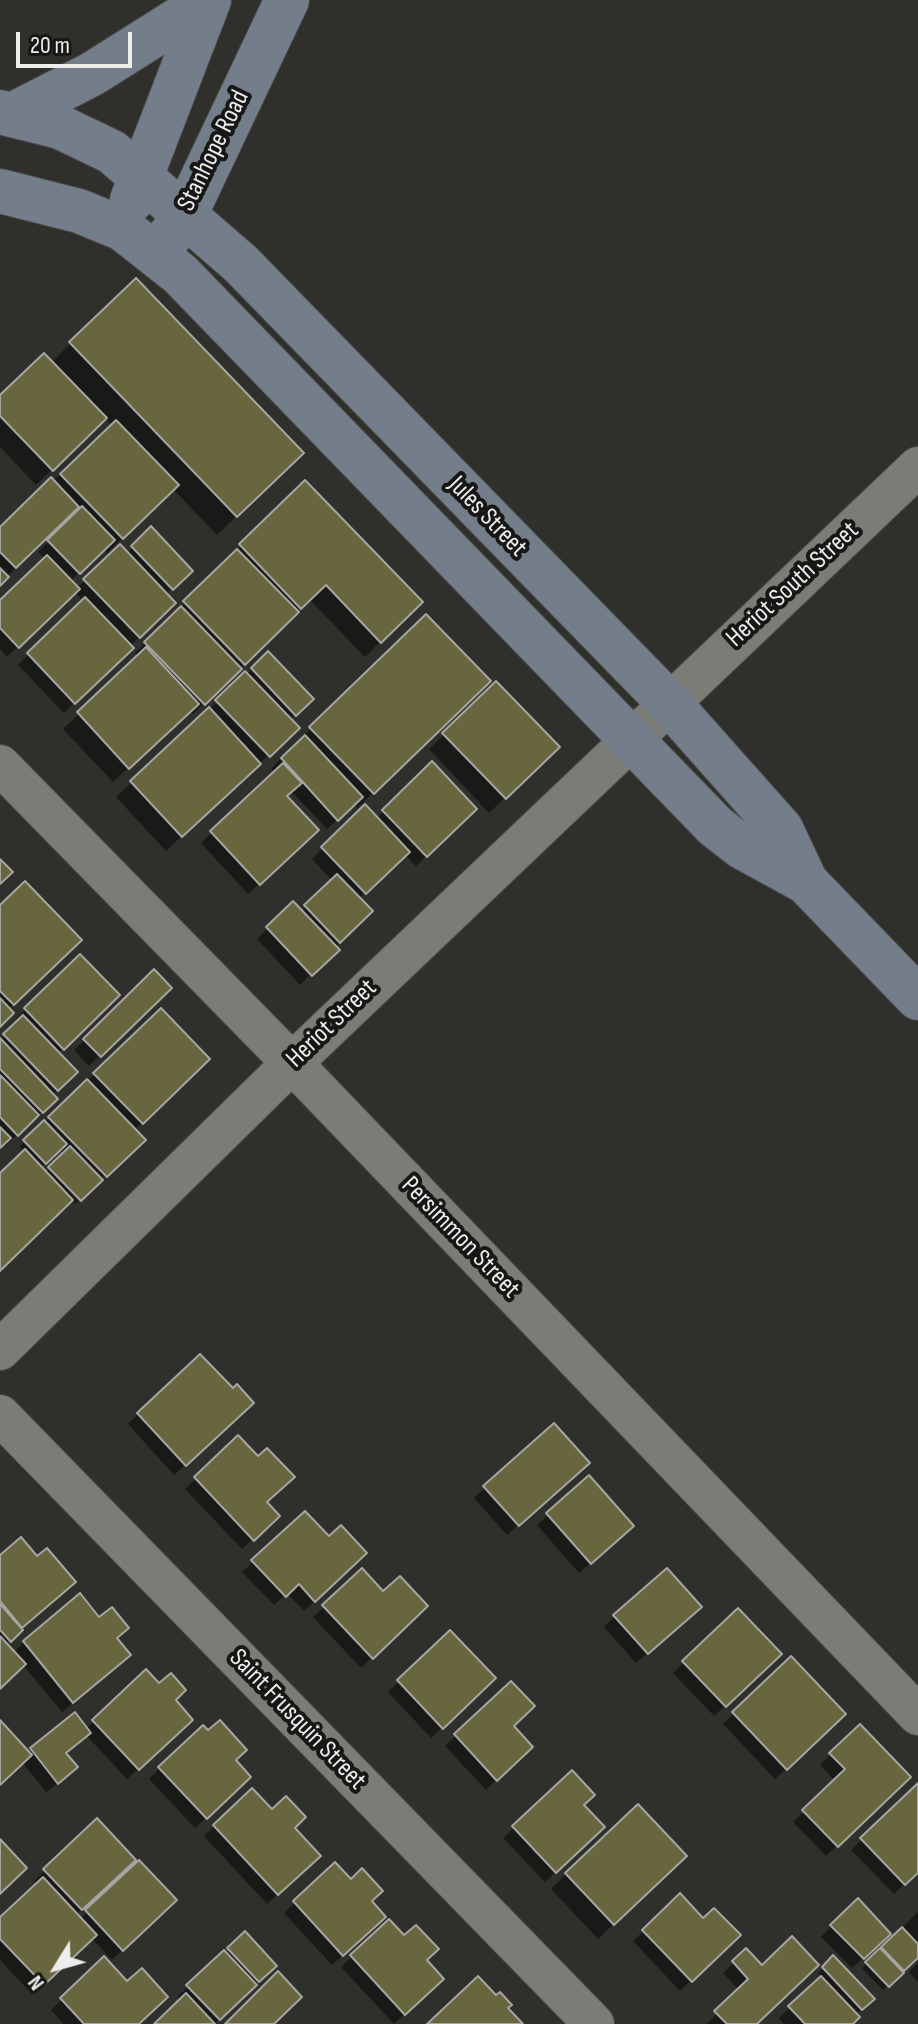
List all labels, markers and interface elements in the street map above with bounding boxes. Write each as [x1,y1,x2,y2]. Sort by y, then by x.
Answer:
scale bar [20,16,136,66]
text: 20 m [30,31,70,60]
street label: Stanhope Road [171,85,257,217]
street label: Jules Street [441,470,533,564]
street label: Heriot South Street [720,516,866,654]
street label: Heriot Street [280,973,384,1075]
street label: Persimmon Street [394,1171,526,1305]
street label: Saint Frusquin Street [222,1643,372,1797]
north arrow [16,1928,96,2008]
text: N [22,1970,51,1996]

